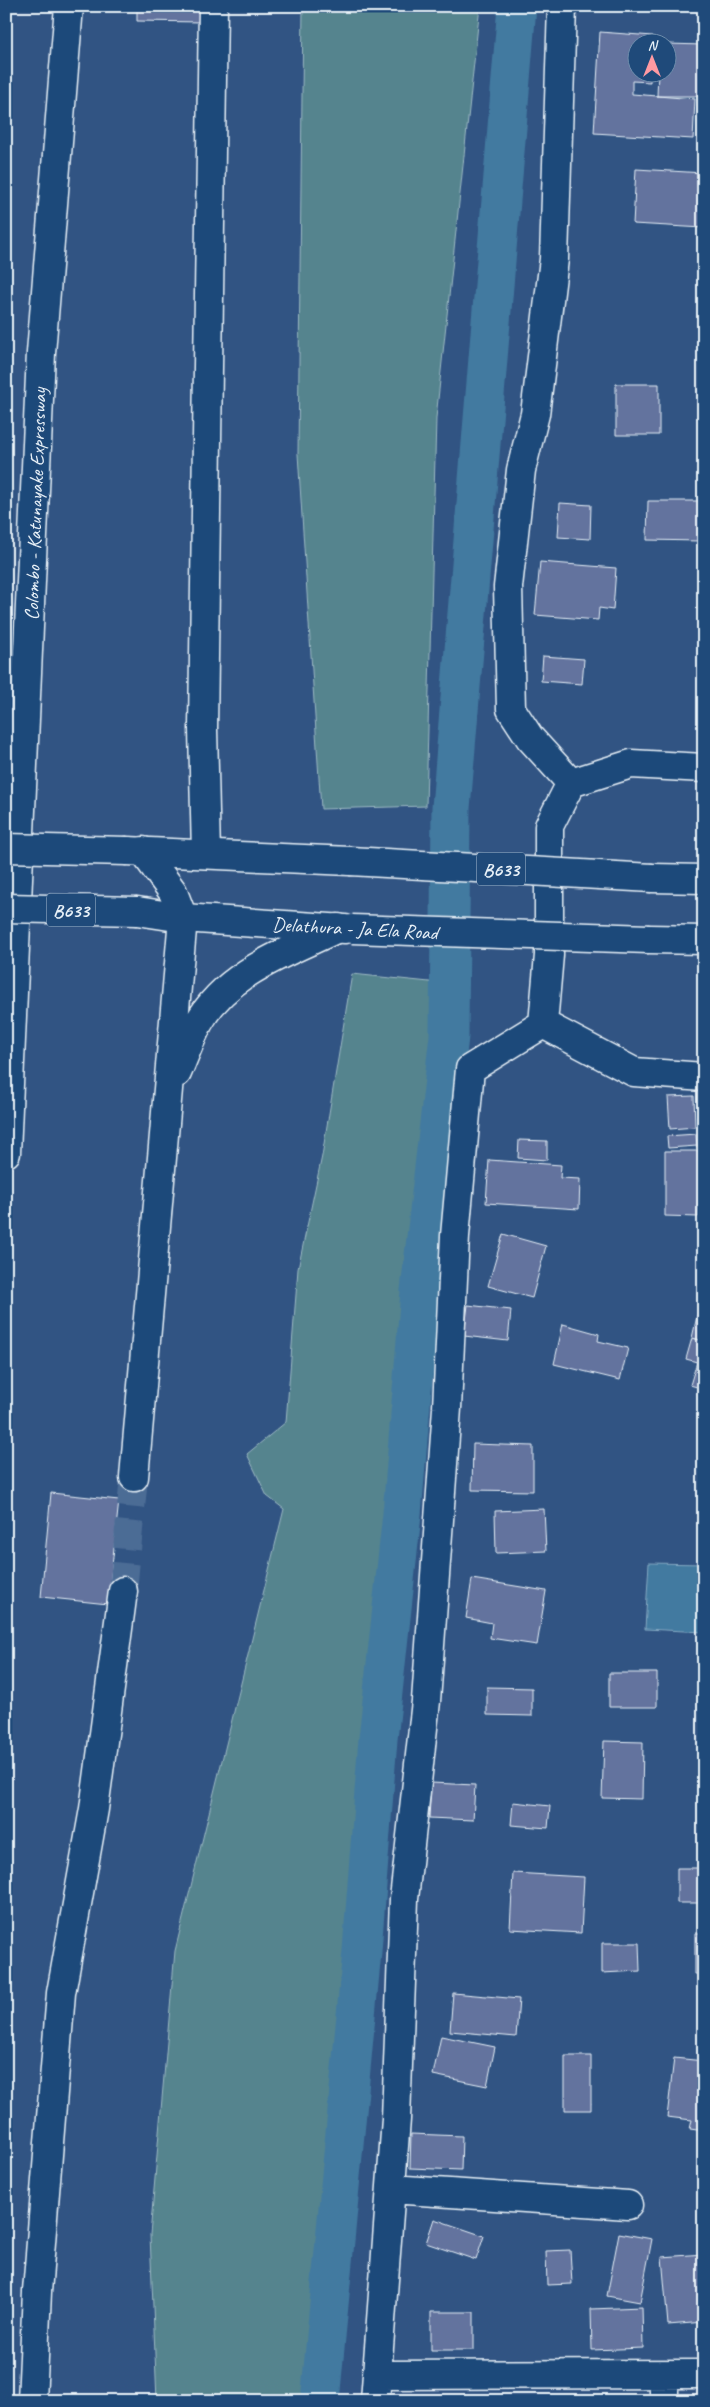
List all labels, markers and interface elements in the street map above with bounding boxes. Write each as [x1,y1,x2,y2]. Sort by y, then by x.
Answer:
north arrow [628,32,678,82]
text: N [648,37,659,54]
street label: Colombo - Katunayake Expressway [19,386,52,621]
road number: B633 [477,852,525,886]
road number: B633 [47,894,95,926]
street label: Delathura - Ja Ela Road [272,912,441,945]

